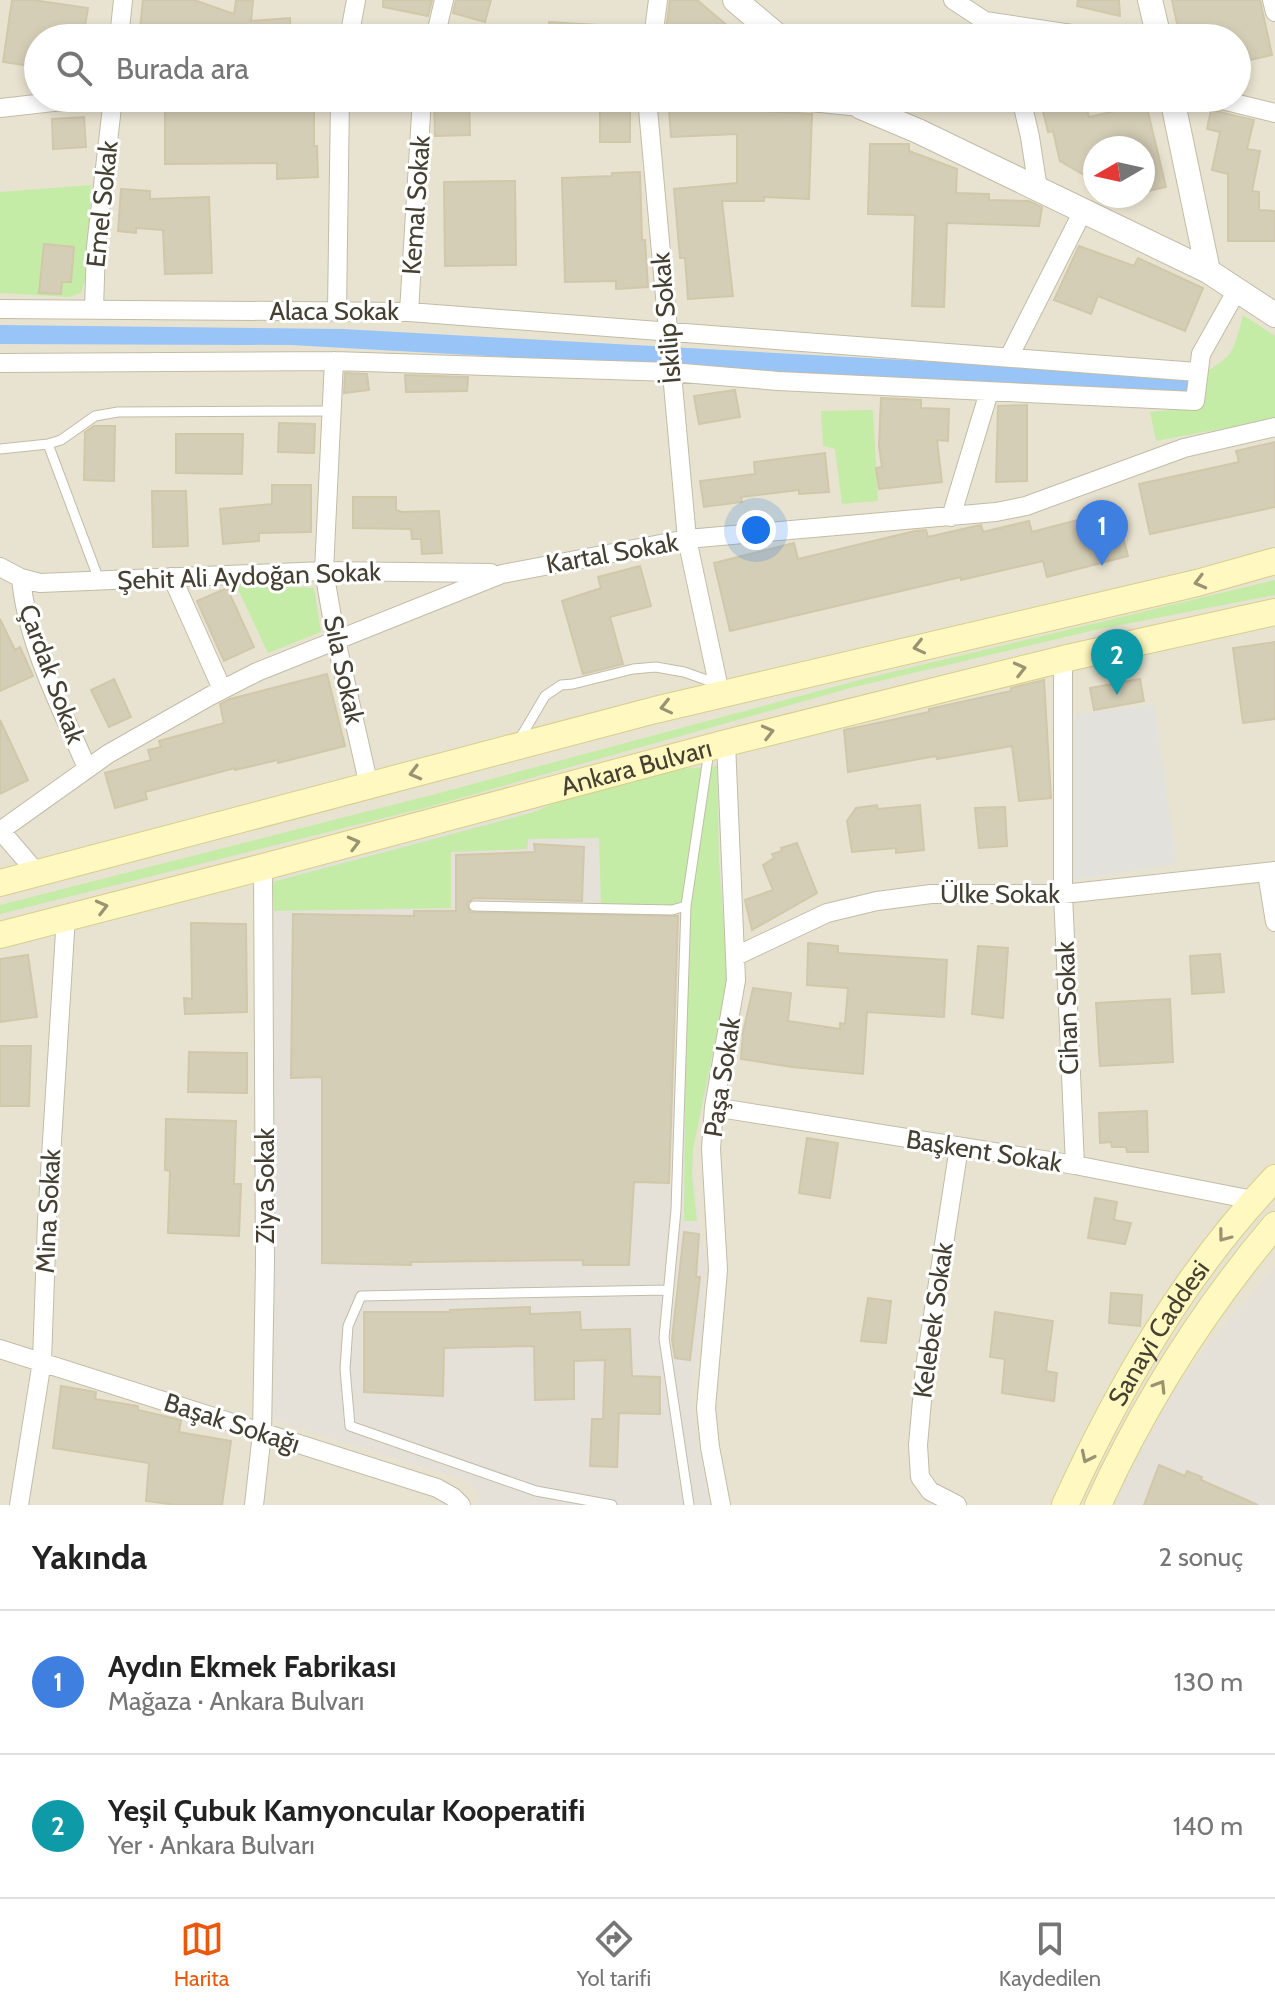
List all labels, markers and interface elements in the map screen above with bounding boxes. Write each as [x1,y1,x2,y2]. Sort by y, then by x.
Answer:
search box [24,24,1251,112]
icon: search [52,46,96,90]
text: Burada ara [116,50,249,87]
street label: Kemal Sokak [395,134,437,276]
north arrow [1083,136,1155,208]
street label: Emel Sokak [79,139,125,269]
street label: İskilip Sokak [644,251,688,385]
street label: Alaca Sokak [269,295,399,327]
pin: 1 [1076,500,1128,566]
your location [736,510,776,550]
street label: Kartal Sokak [543,526,681,580]
street label: Şehit Ali Aydoğan Sokak [117,555,382,597]
one-way arrow [1193,572,1207,589]
street label: Çardak Sokak [12,600,92,748]
street label: Sıla Sokak [317,613,371,728]
pin: 2 [1091,629,1143,695]
one-way arrow [913,638,927,655]
one-way arrow [1013,662,1026,679]
one-way arrow [660,698,674,715]
one-way arrow [760,725,774,742]
street label: Ankara Bulvarı [557,732,715,803]
one-way arrow [408,764,422,780]
one-way arrow [347,836,361,852]
street label: Ülke Sokak [940,878,1060,910]
one-way arrow [95,900,109,917]
street label: Cihan Sokak [1049,940,1085,1075]
street label: Paşa Sokak [697,1014,747,1139]
street label: Başkent Sokak [904,1123,1064,1179]
street label: Ziya Sokak [249,1128,281,1244]
street label: Mina Sokak [29,1148,67,1274]
one-way arrow [1219,1228,1233,1242]
street label: Kelebek Sokak [906,1240,960,1400]
street label: Sanayi Caddesi [1101,1254,1216,1411]
one-way arrow [1150,1380,1166,1395]
street label: Başak Sokağı [160,1386,304,1460]
one-way arrow [1082,1449,1097,1464]
text: Yakında [32,1536,147,1578]
text: 2 sonuç [1158,1541,1243,1573]
text: Aydın Ekmek Fabrikası [108,1648,396,1685]
text: 1 [53,1666,63,1698]
text: 130 m [1174,1666,1243,1698]
text: Mağaza · Ankara Bulvarı [108,1685,364,1717]
text: Yeşil Çubuk Kamyoncular Kooperatifi [108,1792,585,1829]
text: 2 [51,1810,65,1842]
text: 140 m [1173,1810,1243,1842]
text: Yer · Ankara Bulvarı [108,1829,315,1861]
tab: Harita [174,1917,229,1992]
tab: Yol tarifi [577,1917,651,1992]
tab: Kaydedilen [999,1917,1101,1992]

